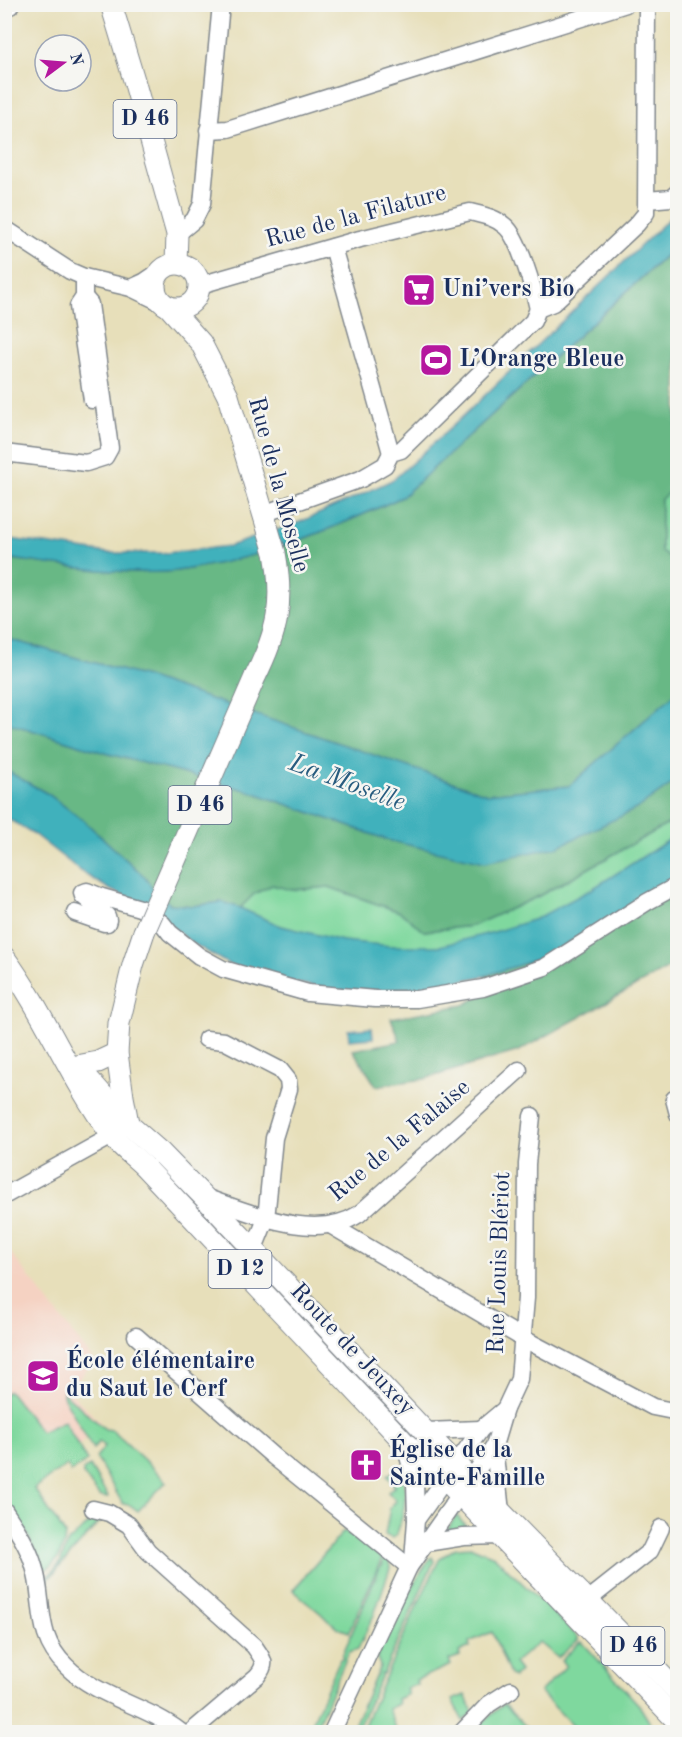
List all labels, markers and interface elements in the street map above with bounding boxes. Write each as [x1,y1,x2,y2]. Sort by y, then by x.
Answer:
north arrow [33,33,93,93]
text: N [66,51,85,68]
road number: D 46 [114,100,176,138]
street label: Rue de la Filature [263,181,449,253]
supermarket icon: Uni’vers Bio [401,272,437,308]
place label: Uni’vers Bio [442,278,575,302]
sports icon: L’Orange Bleue [418,342,454,378]
place label: L’Orange Bleue [459,348,625,372]
street label: Rue de la Moselle [243,395,313,575]
water label: La Moselle [285,750,409,816]
road number: D 46 [168,786,232,824]
street label: Rue de la Falaise [325,1075,475,1207]
street label: Rue Louis Blériot [485,1171,515,1355]
road number: D 12 [208,1250,272,1288]
street label: Route de Jeuxey [285,1279,419,1421]
place label: École élémentaire du Saut le Cerf [66,1344,255,1402]
school or university icon: École élémentaire du Saut le Cerf [25,1358,61,1394]
place label: Église de la Sainte-Famille [389,1433,545,1491]
church icon: Église de la Sainte-Famille [348,1447,384,1483]
road number: D 46 [602,1627,664,1665]

